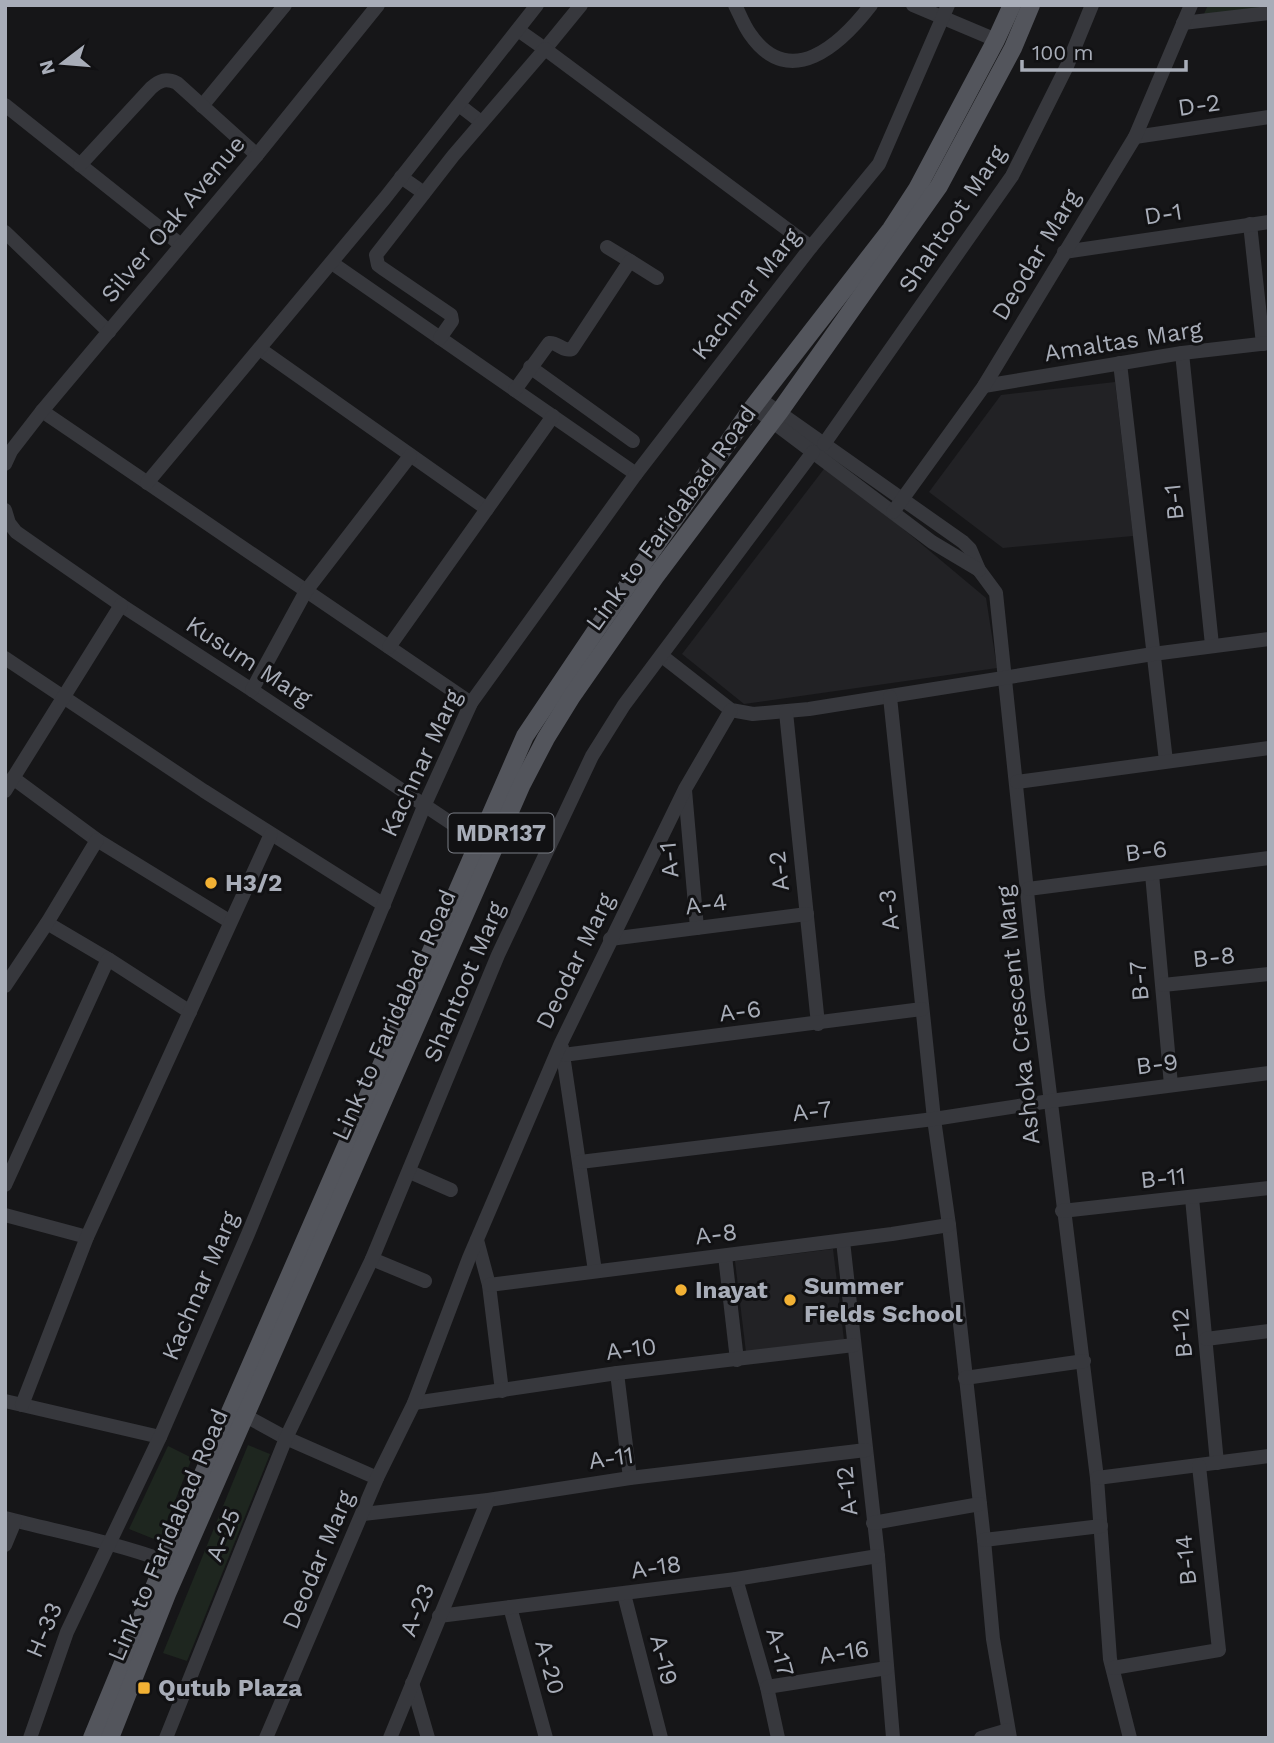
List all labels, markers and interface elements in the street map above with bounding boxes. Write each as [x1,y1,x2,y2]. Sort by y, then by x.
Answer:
north arrow [28,28,98,98]
scale bar [1022,28,1186,72]
text: 100 m [1032,40,1094,65]
text: N [34,58,60,77]
street label: D-2 [1176,88,1222,122]
street label: Silver Oak Avenue [95,130,251,308]
street label: Shahtoot Marg [892,140,1012,298]
street label: Deodar Marg [986,184,1086,325]
street label: D-1 [1142,197,1184,231]
street label: Kachnar Marg [686,223,806,365]
street label: Amaltas Marg [1042,315,1204,367]
street label: Link to Faridabad Road [580,400,762,636]
street label: B-1 [1158,482,1190,522]
street label: Kusum Marg [181,610,317,712]
street label: Kachnar Marg [375,685,467,841]
road number: MDR137 [448,814,554,852]
street label: B-6 [1123,835,1169,867]
street label: A-1 [653,841,685,879]
street label: A-2 [763,849,795,893]
place label: H3/2 [225,869,282,897]
marker: H3/2 [203,875,219,891]
street label: Ashoka Crescent Marg [990,884,1046,1146]
street label: Link to Faridabad Road [326,885,462,1145]
street label: Deodar Marg [530,888,620,1033]
street label: A-4 [683,888,729,920]
street label: A-3 [873,888,905,932]
street label: Shahtoot Marg [418,897,510,1066]
street label: B-8 [1191,941,1237,973]
street label: B-7 [1123,960,1155,1002]
street label: A-6 [717,995,763,1027]
street label: B-9 [1134,1048,1180,1080]
street label: A-7 [791,1095,833,1127]
street label: B-11 [1139,1162,1187,1194]
street label: Kachnar Marg [156,1207,244,1365]
street label: A-8 [693,1218,739,1250]
place label: Summer Fields School [804,1272,963,1328]
place label: Inayat [695,1276,768,1304]
marker: Inayat [673,1282,689,1298]
marker: Summer Fields School [782,1292,798,1308]
street label: B-12 [1166,1307,1198,1359]
street label: A-10 [604,1332,658,1366]
street label: Link to Faridabad Road [102,1405,234,1665]
street label: A-11 [587,1441,635,1475]
street label: A-12 [830,1465,864,1517]
street label: Deodar Marg [276,1486,360,1633]
street label: A-25 [200,1504,246,1566]
street label: B-14 [1169,1533,1203,1587]
street label: A-18 [629,1550,683,1584]
street label: A-23 [394,1579,440,1641]
street label: H-33 [20,1598,68,1662]
street label: A-17 [760,1625,800,1679]
street label: A-19 [644,1632,684,1688]
street label: A-16 [817,1634,871,1670]
street label: A-20 [529,1637,571,1697]
place label: Qutub Plaza [158,1674,302,1702]
marker: Qutub Plaza [136,1680,152,1696]

